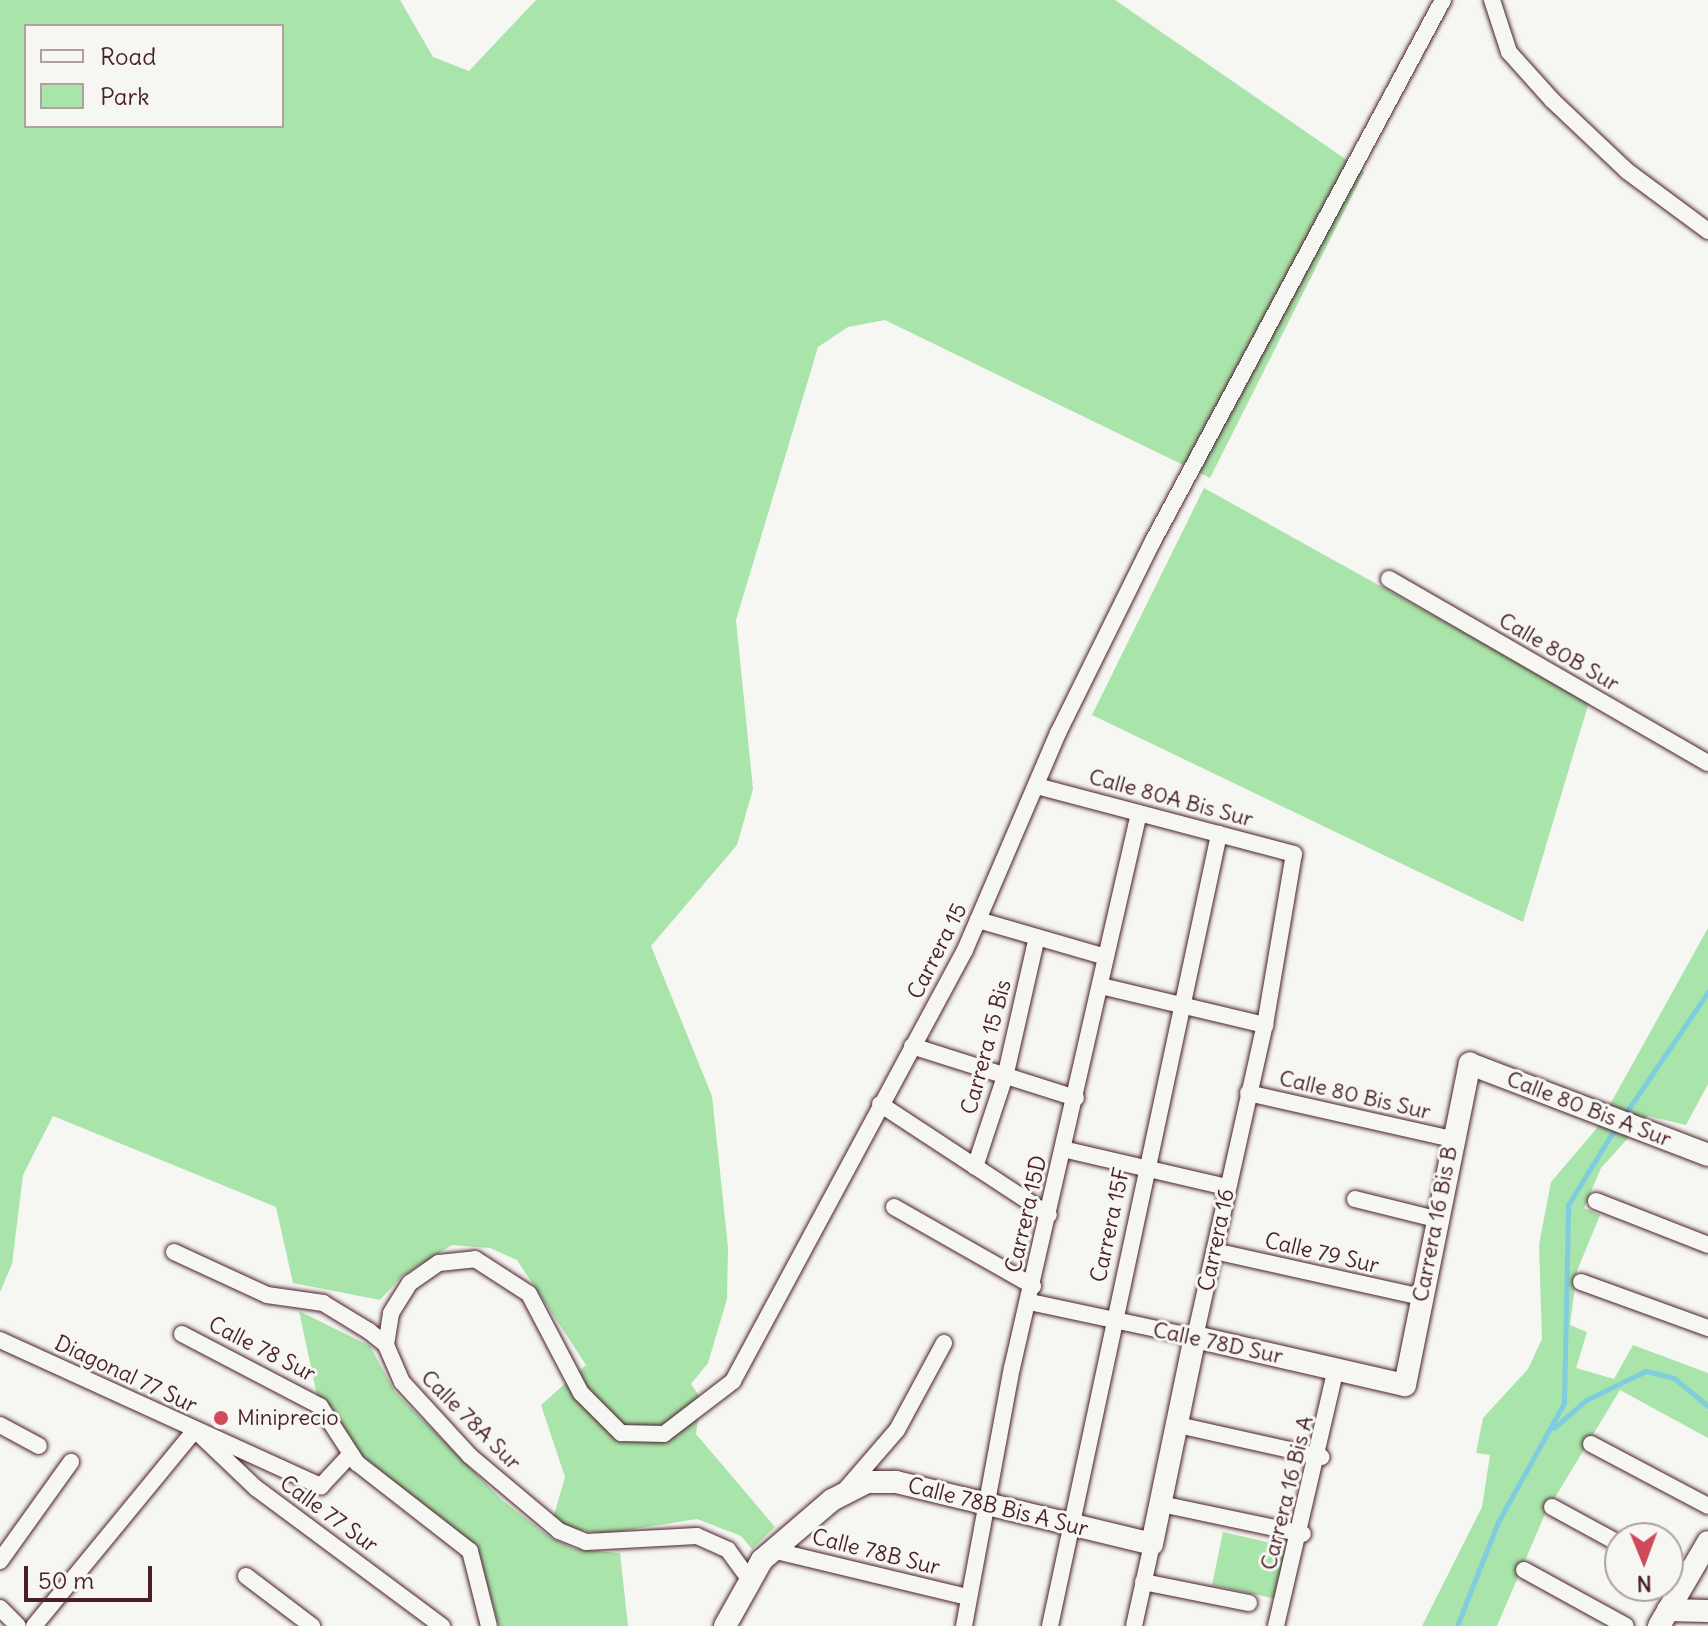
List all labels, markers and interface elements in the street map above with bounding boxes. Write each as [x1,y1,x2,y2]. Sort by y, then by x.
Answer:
legend [24,24,284,128]
text: Road [100,41,156,71]
text: Park [100,81,150,111]
street label: Calle 80B Sur [1494,607,1624,697]
street label: Calle 80A Bis Sur [1086,763,1256,833]
street label: Carrera 15 [902,899,972,1003]
street label: Carrera 15 Bis [955,977,1017,1117]
street label: Calle 80 Bis Sur [1277,1065,1433,1125]
street label: Calle 80 Bis A Sur [1503,1065,1675,1153]
street label: Carrera 16 Bis B [1407,1144,1463,1304]
street label: Carrera 15D [1000,1153,1052,1275]
street label: Carrera 15F [1085,1165,1135,1285]
street label: Carrera 16 [1192,1186,1240,1294]
street label: Calle 79 Sur [1262,1227,1382,1279]
street label: Calle 78 Sur [204,1311,320,1387]
street label: Calle 78D Sur [1151,1316,1285,1370]
street label: Diagonal 77 Sur [51,1330,201,1418]
street label: Calle 78A Sur [415,1364,527,1476]
place label: Miniprecio [237,1405,339,1431]
marker: Miniprecio [212,1409,230,1427]
street label: Carrera 16 Bis A [1255,1413,1319,1573]
street label: Calle 77 Sur [275,1470,383,1558]
street label: Calle 78B Bis A Sur [905,1472,1091,1542]
north arrow [1604,1522,1684,1602]
street label: Calle 78B Sur [809,1523,943,1581]
scale bar [28,1550,156,1600]
text: 50 m [38,1565,94,1595]
text: N [1637,1570,1652,1598]

